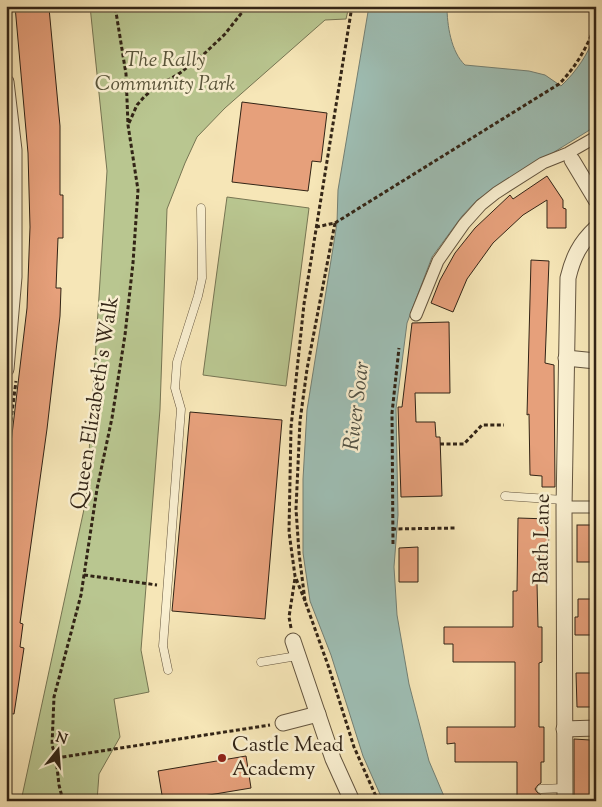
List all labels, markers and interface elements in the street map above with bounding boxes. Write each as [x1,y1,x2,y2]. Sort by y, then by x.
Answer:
park label: The Rally Community Park [95,46,236,100]
street label: Queen Elizabeth's Walk [64,294,128,512]
water label: River Soar [337,359,379,452]
street label: Bath Lane [527,493,559,585]
north arrow [32,724,82,774]
text: N [53,728,69,751]
place label: Castle Mead Academy [232,731,344,785]
marker: Castle Mead Academy [216,752,228,764]

